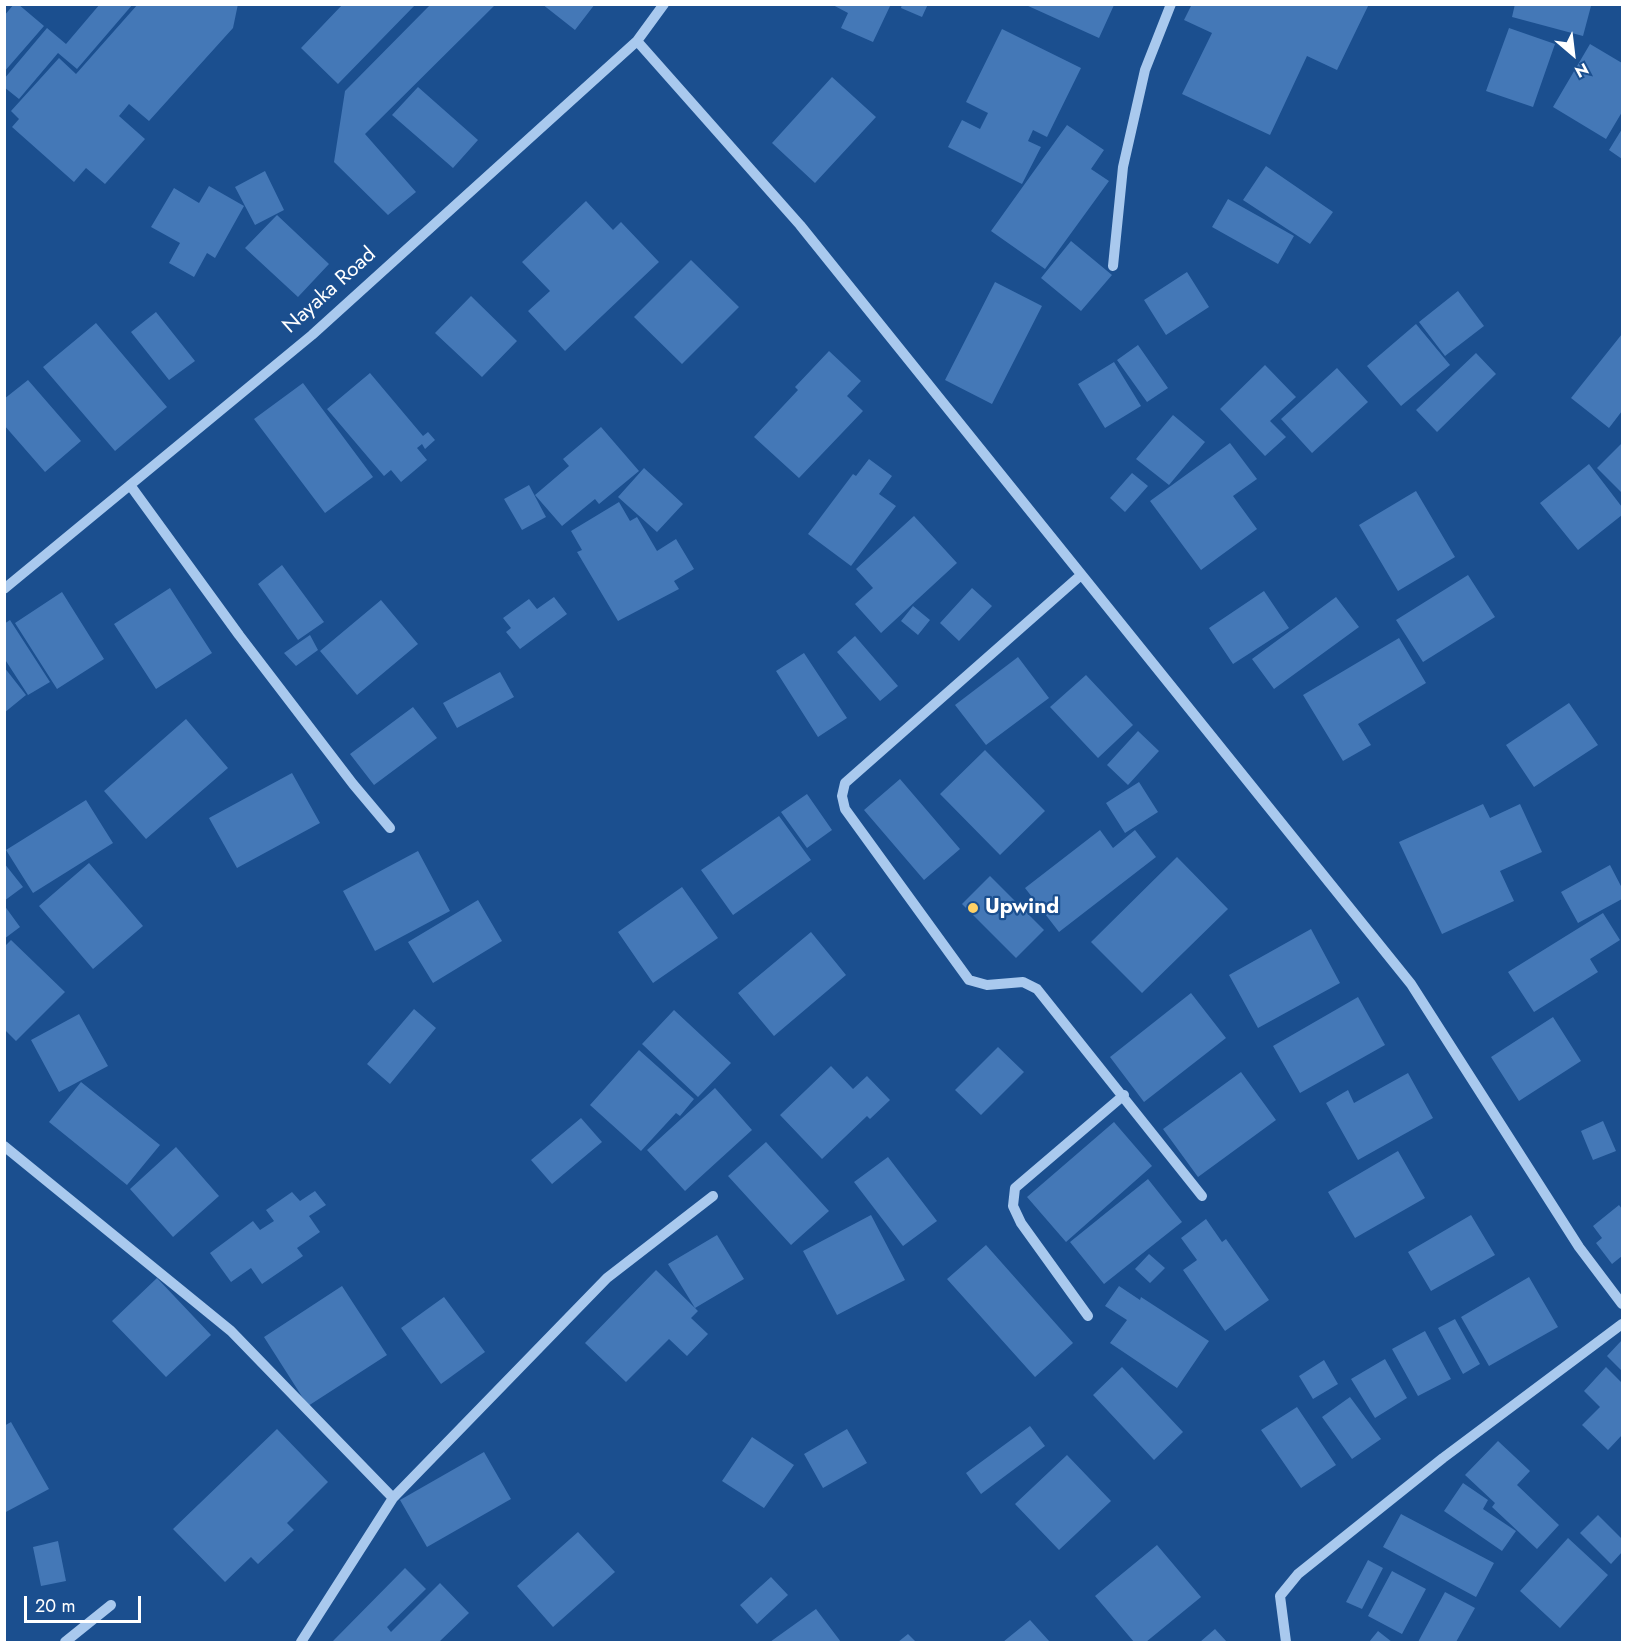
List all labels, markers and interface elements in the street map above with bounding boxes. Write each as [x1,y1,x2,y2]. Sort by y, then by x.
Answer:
north arrow [1543,24,1603,84]
text: N [1571,57,1593,83]
street label: Nayaka Road [278,243,382,339]
place label: Upwind [985,895,1059,921]
marker: Upwind [966,901,980,915]
scale bar [27,1584,144,1622]
text: 20 m [35,1593,75,1619]

